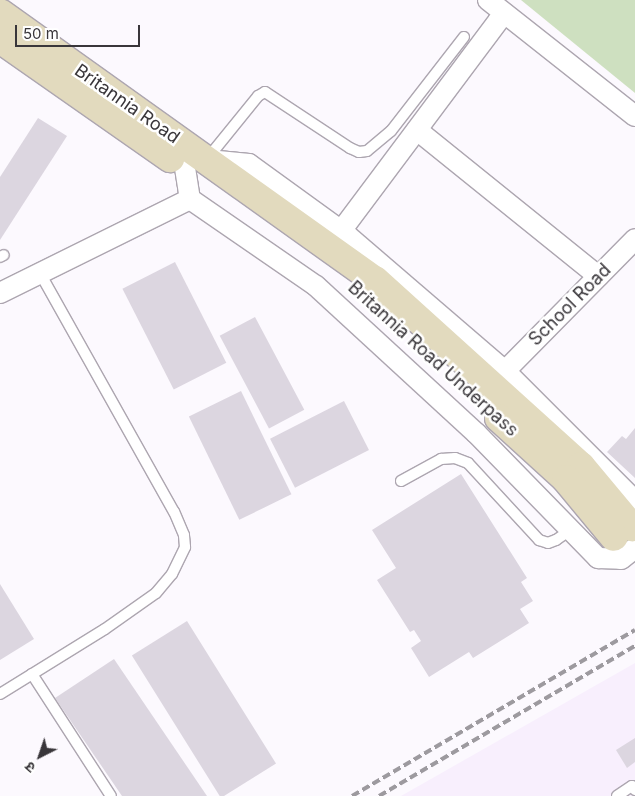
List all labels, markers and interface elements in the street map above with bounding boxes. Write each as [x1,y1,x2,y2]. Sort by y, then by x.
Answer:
scale bar [18,15,142,47]
text: 50 m [23,24,59,43]
street label: Britannia Road [70,60,184,148]
street label: School Road [525,260,615,350]
street label: Britannia Road Underpass [343,277,523,441]
north arrow [15,731,65,781]
text: उ [21,759,39,777]

